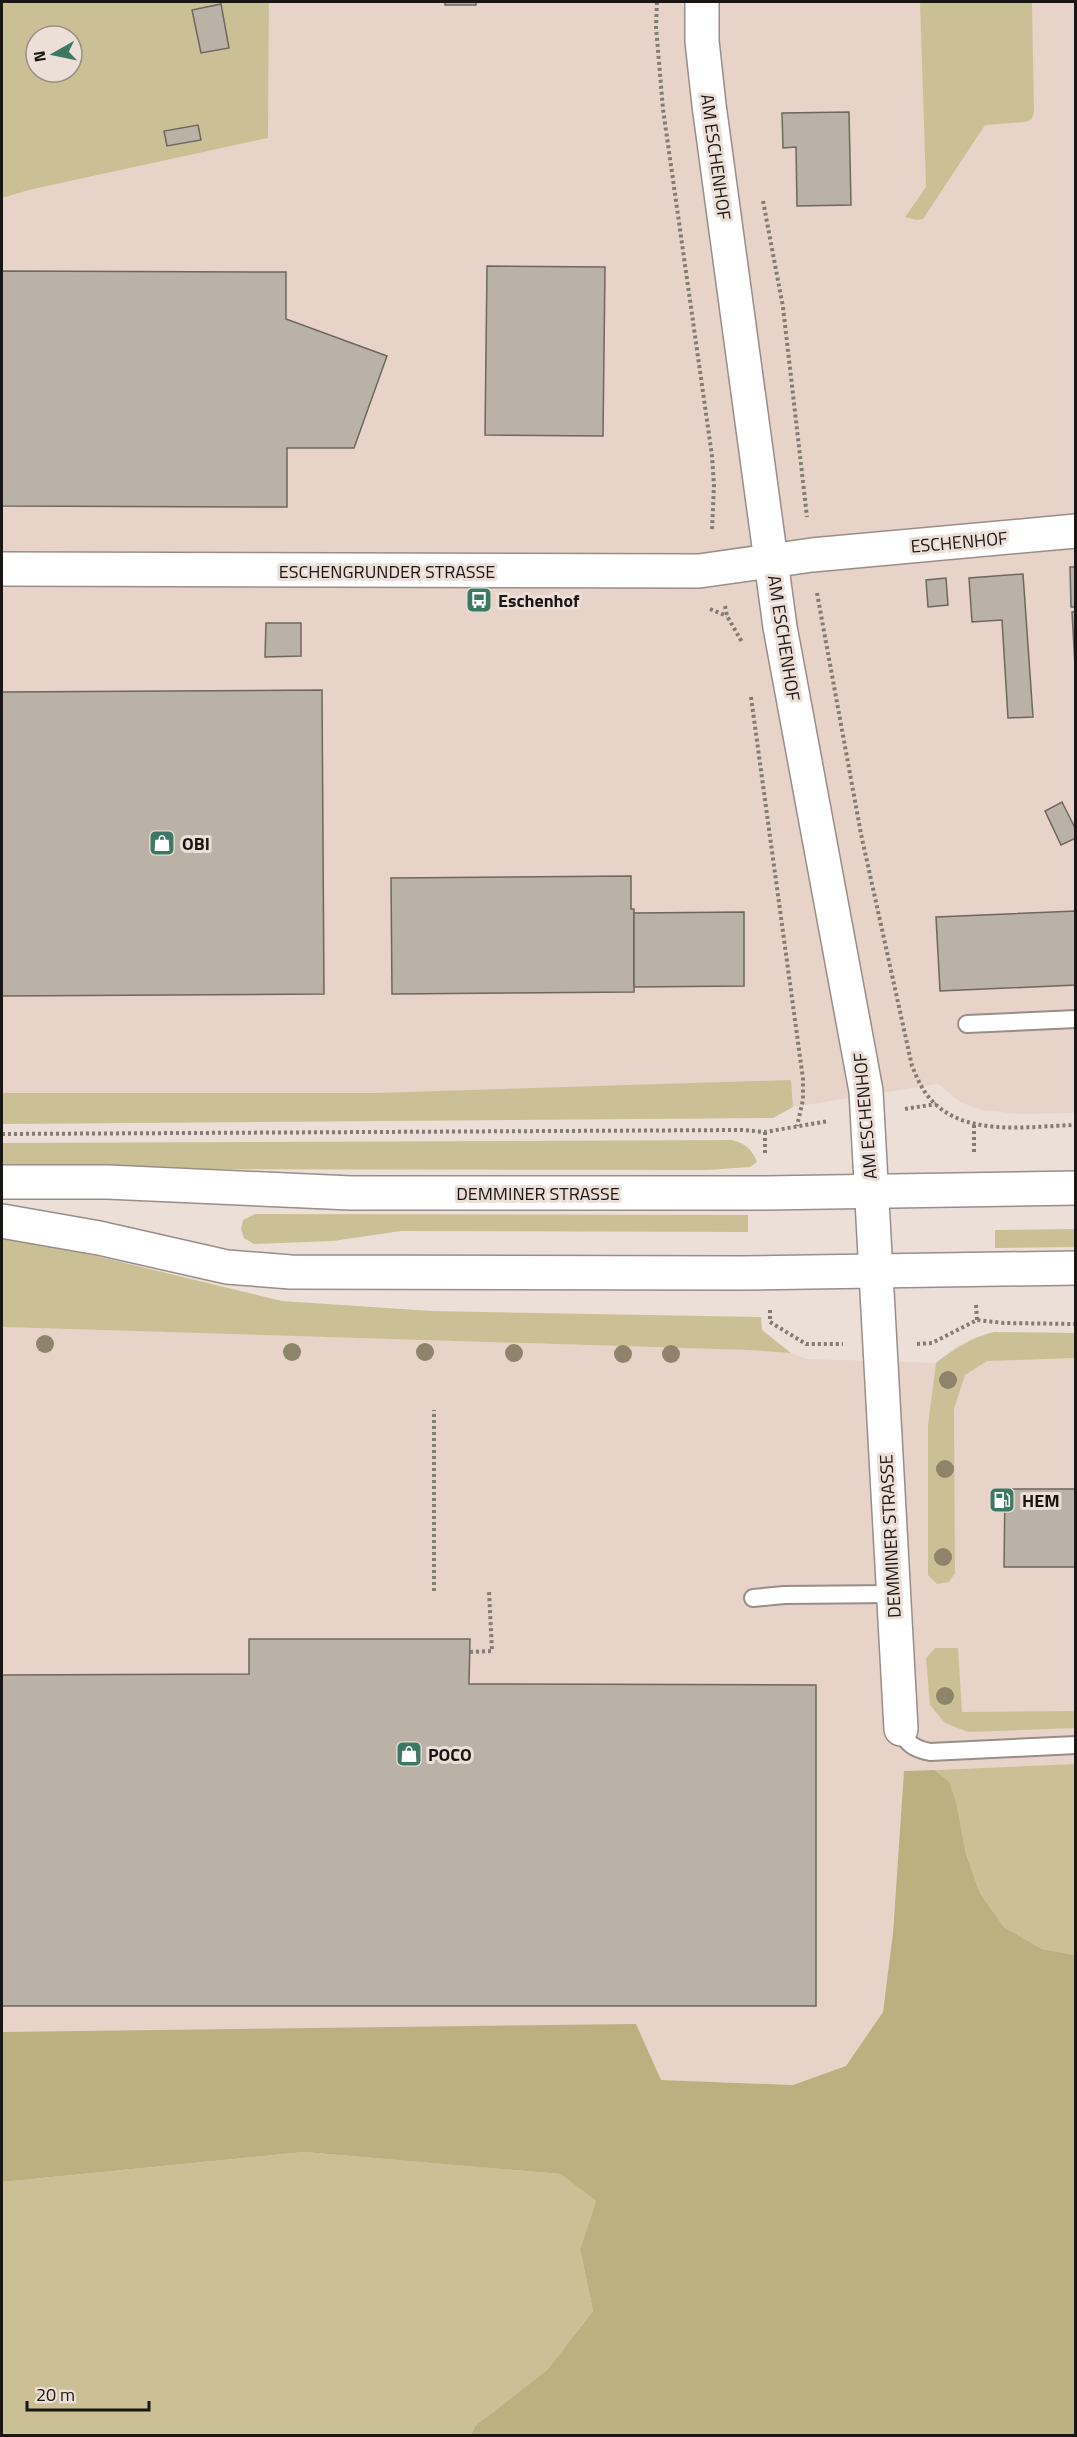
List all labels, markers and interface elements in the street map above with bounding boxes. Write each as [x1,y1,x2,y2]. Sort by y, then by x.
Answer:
north arrow [24,24,84,84]
text: N [26,49,52,64]
street label: AM ESCHENHOF [694,92,738,222]
street label: ESCHENHOF [909,524,1009,560]
street label: ESCHENGRUNDER STRASSE [279,558,495,585]
street label: AM ESCHENHOF [761,573,807,703]
bus stop icon: Eschenhof [464,585,494,615]
place label: Eschenhof [498,587,580,614]
shop icon: OBI [147,828,177,858]
place label: OBI [182,830,210,857]
street label: AM ESCHENHOF [846,1052,884,1180]
street label: DEMMINER STRASSE [456,1180,620,1207]
street label: DEMMINER STRASSE [872,1454,908,1618]
fuel station icon: HEM [987,1485,1017,1515]
place label: HEM [1022,1487,1060,1514]
shop icon: POCO [394,1739,424,1769]
place label: POCO [428,1741,472,1768]
scale bar [27,2374,148,2412]
text: 20 m [36,2381,75,2408]

